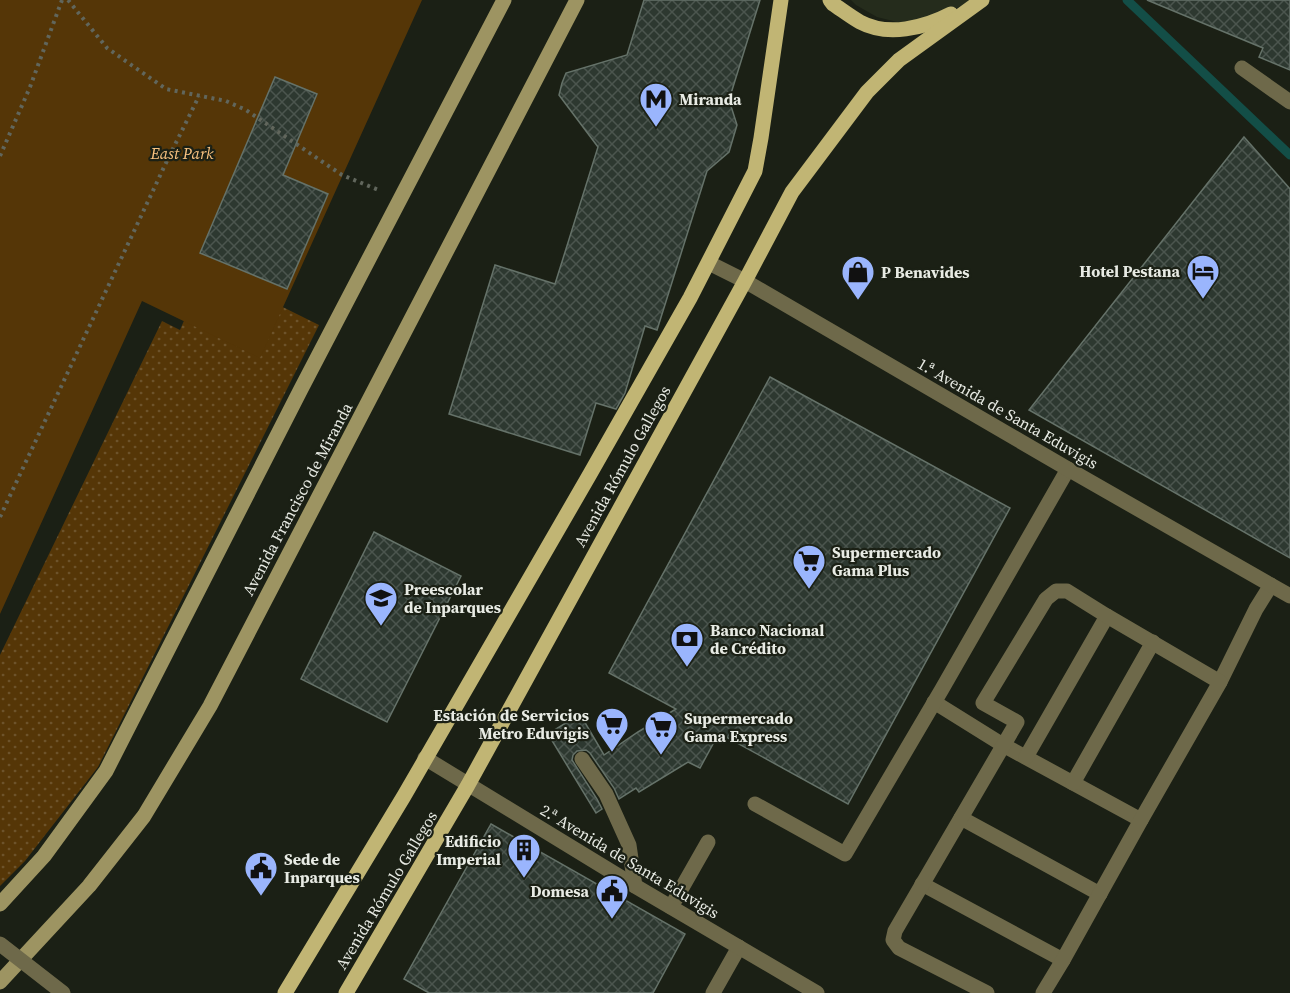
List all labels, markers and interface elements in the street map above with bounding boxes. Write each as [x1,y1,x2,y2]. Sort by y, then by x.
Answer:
metro station icon: Miranda [638,81,674,128]
place label: Miranda [679,88,742,110]
park label: East Park [149,142,214,164]
hotel icon: Hotel Pestana [1185,253,1221,300]
shop icon: P Benavides [840,254,876,301]
place label: Hotel Pestana [1079,260,1181,282]
place label: P Benavides [881,261,970,283]
street label: 1.ª Avenida de Santa Eduvigis [914,352,1102,474]
street label: Avenida Rómulo Gallegos [568,381,676,551]
street label: Avenida Francisco de Miranda [237,398,358,599]
place label: Supermercado Gama Plus [832,541,941,581]
supermarket icon: Supermercado Gama Plus [791,543,827,590]
place label: Preescolar de Inparques [404,578,501,618]
school or university icon: Preescolar de Inparques [363,580,399,627]
place label: Banco Nacional de Crédito [710,619,825,659]
bank icon: Banco Nacional de Crédito [669,621,705,668]
place label: Estación de Servicios Metro Eduvigis [433,704,589,744]
supermarket icon: Estación de Servicios Metro Eduvigis [594,706,630,753]
place label: Supermercado Gama Express [684,707,793,747]
supermarket icon: Supermercado Gama Express [643,709,679,756]
street label: 2.ª Avenida de Santa Eduvigis [536,799,724,923]
street label: Avenida Rómulo Gallegos [330,807,442,973]
place label: Edificio Imperial [436,830,501,870]
building icon: Edificio Imperial [506,832,542,879]
place label: Sede de Inparques [284,848,360,888]
public building icon: Sede de Inparques [243,850,279,897]
public building icon: Domesa [594,873,630,920]
place label: Domesa [530,880,589,902]

